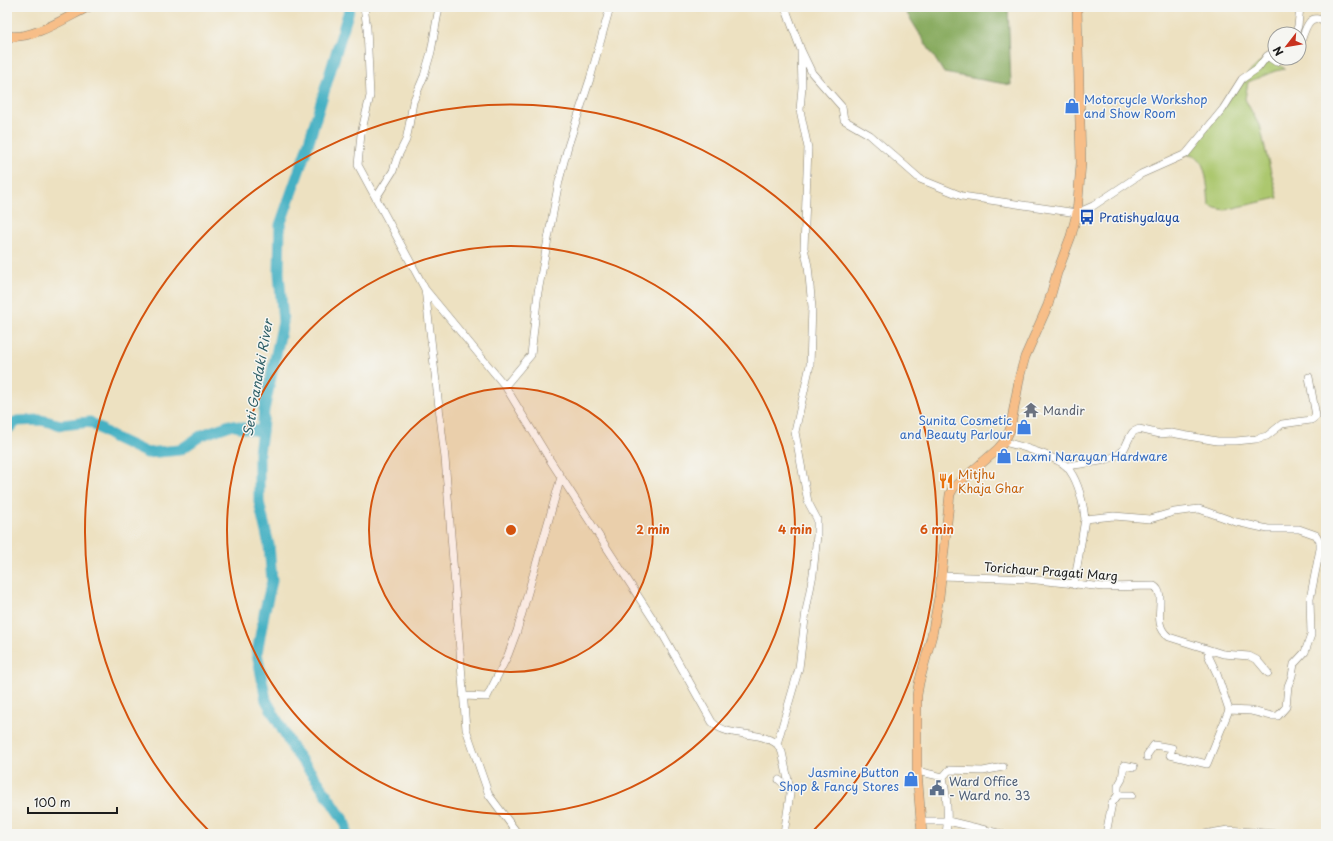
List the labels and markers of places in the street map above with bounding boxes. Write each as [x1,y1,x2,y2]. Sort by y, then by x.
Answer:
place label: Motorcycle Workshop and Show Room [1084,90,1208,122]
shop icon: Motorcycle Workshop and Show Room [1063,97,1081,115]
bus stop icon: Pratishyalaya [1078,208,1096,226]
place label: Pratishyalaya [1099,208,1180,226]
temple icon: Mandir [1022,401,1040,419]
place label: Mandir [1043,401,1085,419]
place label: Sunita Cosmetic and Beauty Parlour [900,411,1012,443]
shop icon: Sunita Cosmetic and Beauty Parlour [1015,418,1033,436]
shop icon: Laxmi Narayan Hardware [995,447,1013,465]
place label: Laxmi Narayan Hardware [1016,447,1168,465]
place label: Mitjhu Khaja Ghar [958,465,1025,497]
restaurant icon: Mitjhu Khaja Ghar [937,472,955,490]
centre of rings [504,523,518,537]
place label: Jasmine Button Shop & Fancy Stores [779,763,900,795]
shop icon: Jasmine Button Shop & Fancy Stores [902,770,920,788]
place label: Ward Office - Ward no. 33 [949,772,1031,804]
public building icon: Ward Office - Ward no. 33 [928,779,946,797]

